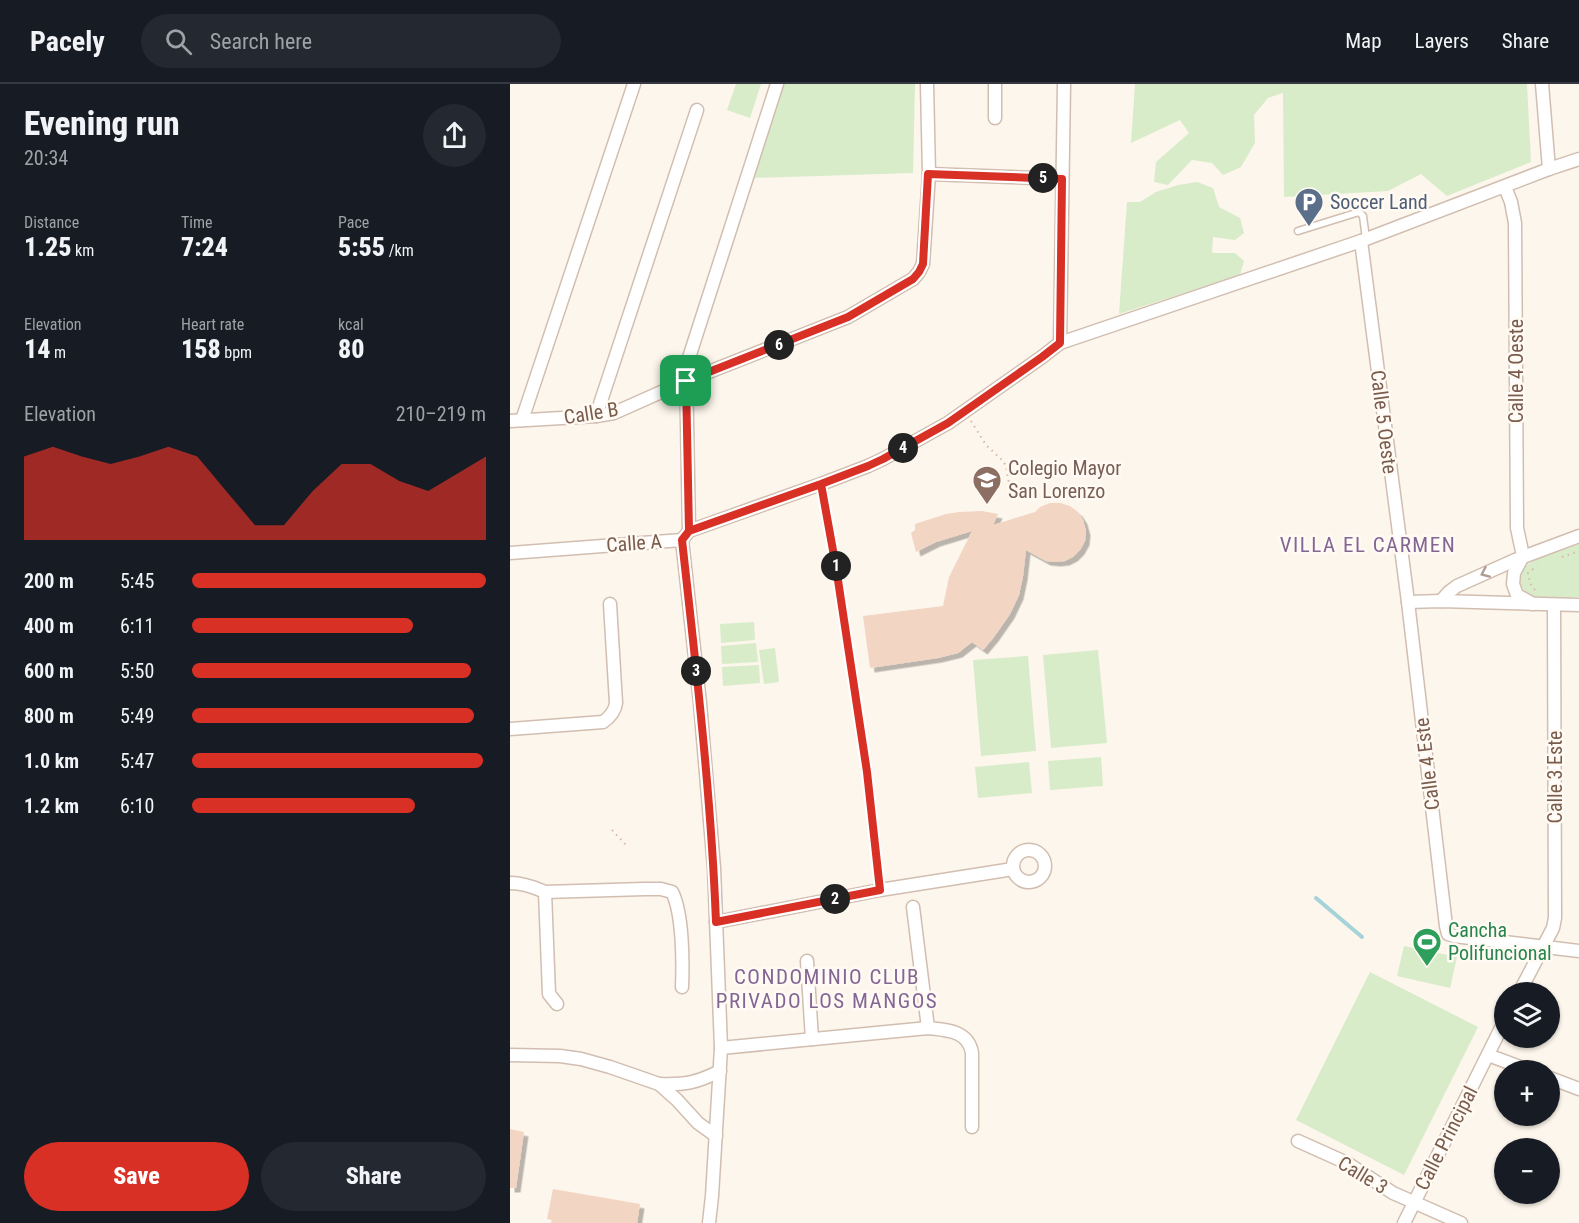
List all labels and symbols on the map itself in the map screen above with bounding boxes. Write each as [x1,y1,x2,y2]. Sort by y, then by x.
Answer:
pin: 5 [1028,163,1058,193]
parking icon: Soccer Land [1293,186,1325,228]
place label: Soccer Land [1330,190,1428,214]
street label: Calle 4 Oeste [1504,319,1528,423]
pin: 6 [764,330,794,360]
pin [660,355,711,406]
street label: Calle 5 Oeste [1366,369,1402,475]
street label: Calle B [562,397,620,429]
pin: 4 [888,433,918,463]
place label: Colegio Mayor San Lorenzo [1008,456,1121,503]
school or university icon: Colegio Mayor San Lorenzo [971,464,1003,506]
street label: Calle A [605,529,663,557]
district label: VILLA EL CARMEN [1280,533,1456,557]
pin: 1 [821,551,851,581]
one-way arrow [1481,566,1492,578]
pin: 3 [681,656,711,686]
street label: Calle 4 Este [1409,716,1445,812]
street label: Calle 3 Este [1543,731,1567,823]
pin: 2 [820,884,850,914]
place label: Cancha Polifuncional [1448,918,1552,965]
sports icon: Cancha Polifuncional [1411,926,1443,968]
district label: CONDOMINIO CLUB PRIVADO LOS MANGOS [716,965,938,1013]
street label: Calle Principal [1410,1082,1482,1194]
street label: Calle 3 [1334,1151,1392,1199]

